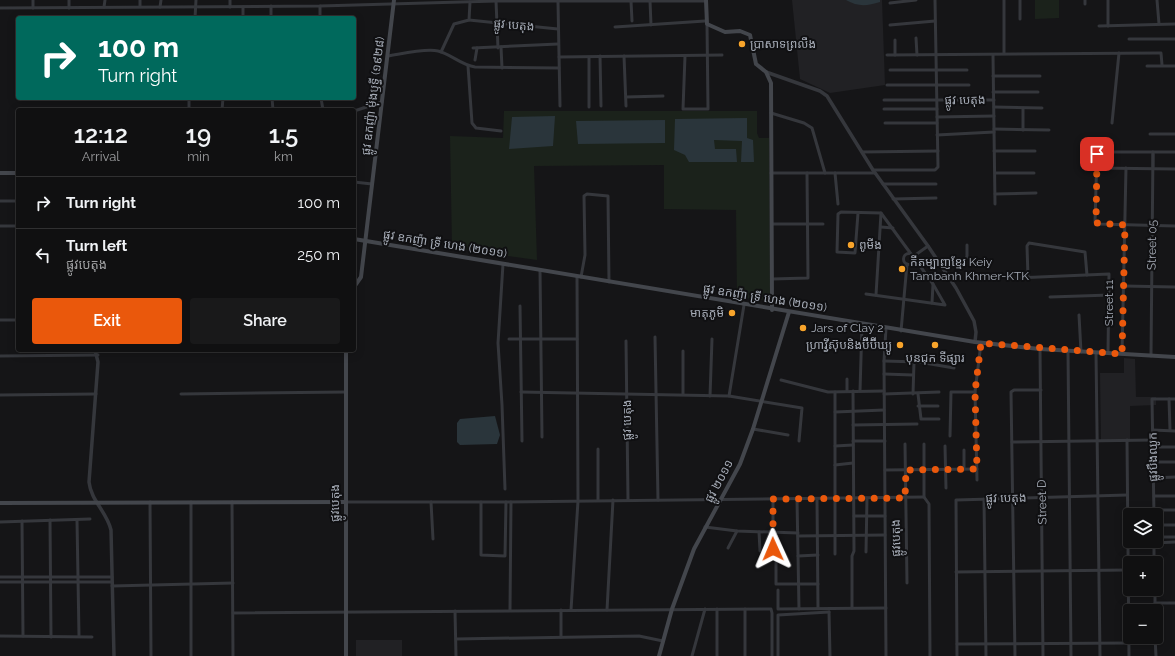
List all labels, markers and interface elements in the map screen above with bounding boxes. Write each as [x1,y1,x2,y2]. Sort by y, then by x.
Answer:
street label: ផ្លូវ បេតុង [493,16,535,37]
text: 100 m [98,31,179,64]
icon: right [32,32,84,84]
street label: ផ្លូវ ឧកញ៉ា ម៉ុងឫទ្ធី (១៩២៨) [359,36,391,156]
place label: ប្រាសាទព្រលឹង [750,37,816,51]
marker: ប្រាសាទព្រលឹង [737,39,747,49]
text: Turn right [98,65,177,86]
street label: ផ្លូវ បេតុង [944,93,986,111]
text: 12:12 [74,120,128,149]
text: 19 [186,120,211,149]
text: 1.5 [269,120,298,149]
pin [1080,137,1114,171]
icon: arrive [1086,143,1108,165]
text: Arrival [82,149,120,164]
text: min [187,149,210,164]
text: km [274,149,293,164]
icon: right [32,192,54,214]
text: Turn right [66,194,136,212]
text: 100 m [298,194,340,212]
street label: Street 05 [1145,219,1159,270]
street label: ផ្លូវ ឧកញ៉ា ទ្រី ហេង (២០១១) [382,227,508,264]
text: Turn left [66,237,127,255]
place label: ពូមីង [859,238,882,252]
marker: ពូមីង [846,240,856,250]
icon: left [32,244,54,266]
text: 250 m [297,246,340,264]
place label: កីតម្បាញខ្មែរ Keiy Tambanh Khmer-KTK [910,255,1029,283]
text: ផ្លូវបេតុង [66,257,107,272]
marker: កីតម្បាញខ្មែរ Keiy Tambanh Khmer-KTK [897,264,907,274]
street label: Street 11 [1102,280,1116,326]
street label: ផ្លូវ ឧកញ៉ា ទ្រី ហេង (២០១១) [702,281,828,318]
button: Exit [32,298,182,344]
button: Share [190,298,340,344]
place label: មាតុភូមិ [690,306,724,320]
marker: មាតុភូមិ [727,308,737,318]
place label: Jars of Clay 2 [811,321,883,335]
marker: Jars of Clay 2 [798,323,808,333]
place label: ហ្រាវ្វីស៊ុបនិងប៊ីប៊ីឃ្យូ [806,337,892,355]
marker: ហ្រាវ្វីស៊ុបនិងប៊ីប៊ីឃ្យូ [895,340,905,350]
marker: បុនជុក ទីផ្សារ [930,340,940,350]
place label: បុនជុក ទីផ្សារ [906,351,965,365]
street label: ផ្លូវ បេតុង [620,400,638,440]
street label: ផ្លូវបឹងឈូក [1146,432,1164,482]
street label: ផ្លូវ ២០១១ [702,457,739,506]
street label: Street D [1035,479,1049,525]
street label: ផ្លូវបេតុង [328,484,346,522]
street label: ផ្លូវ បេតុង [985,491,1027,509]
map controls [1123,508,1163,644]
button: layers [1123,508,1163,548]
street label: ផ្លូវបេតុង [889,519,907,557]
position arrow [752,528,794,570]
button: + [1123,556,1163,596]
button: − [1123,604,1163,644]

